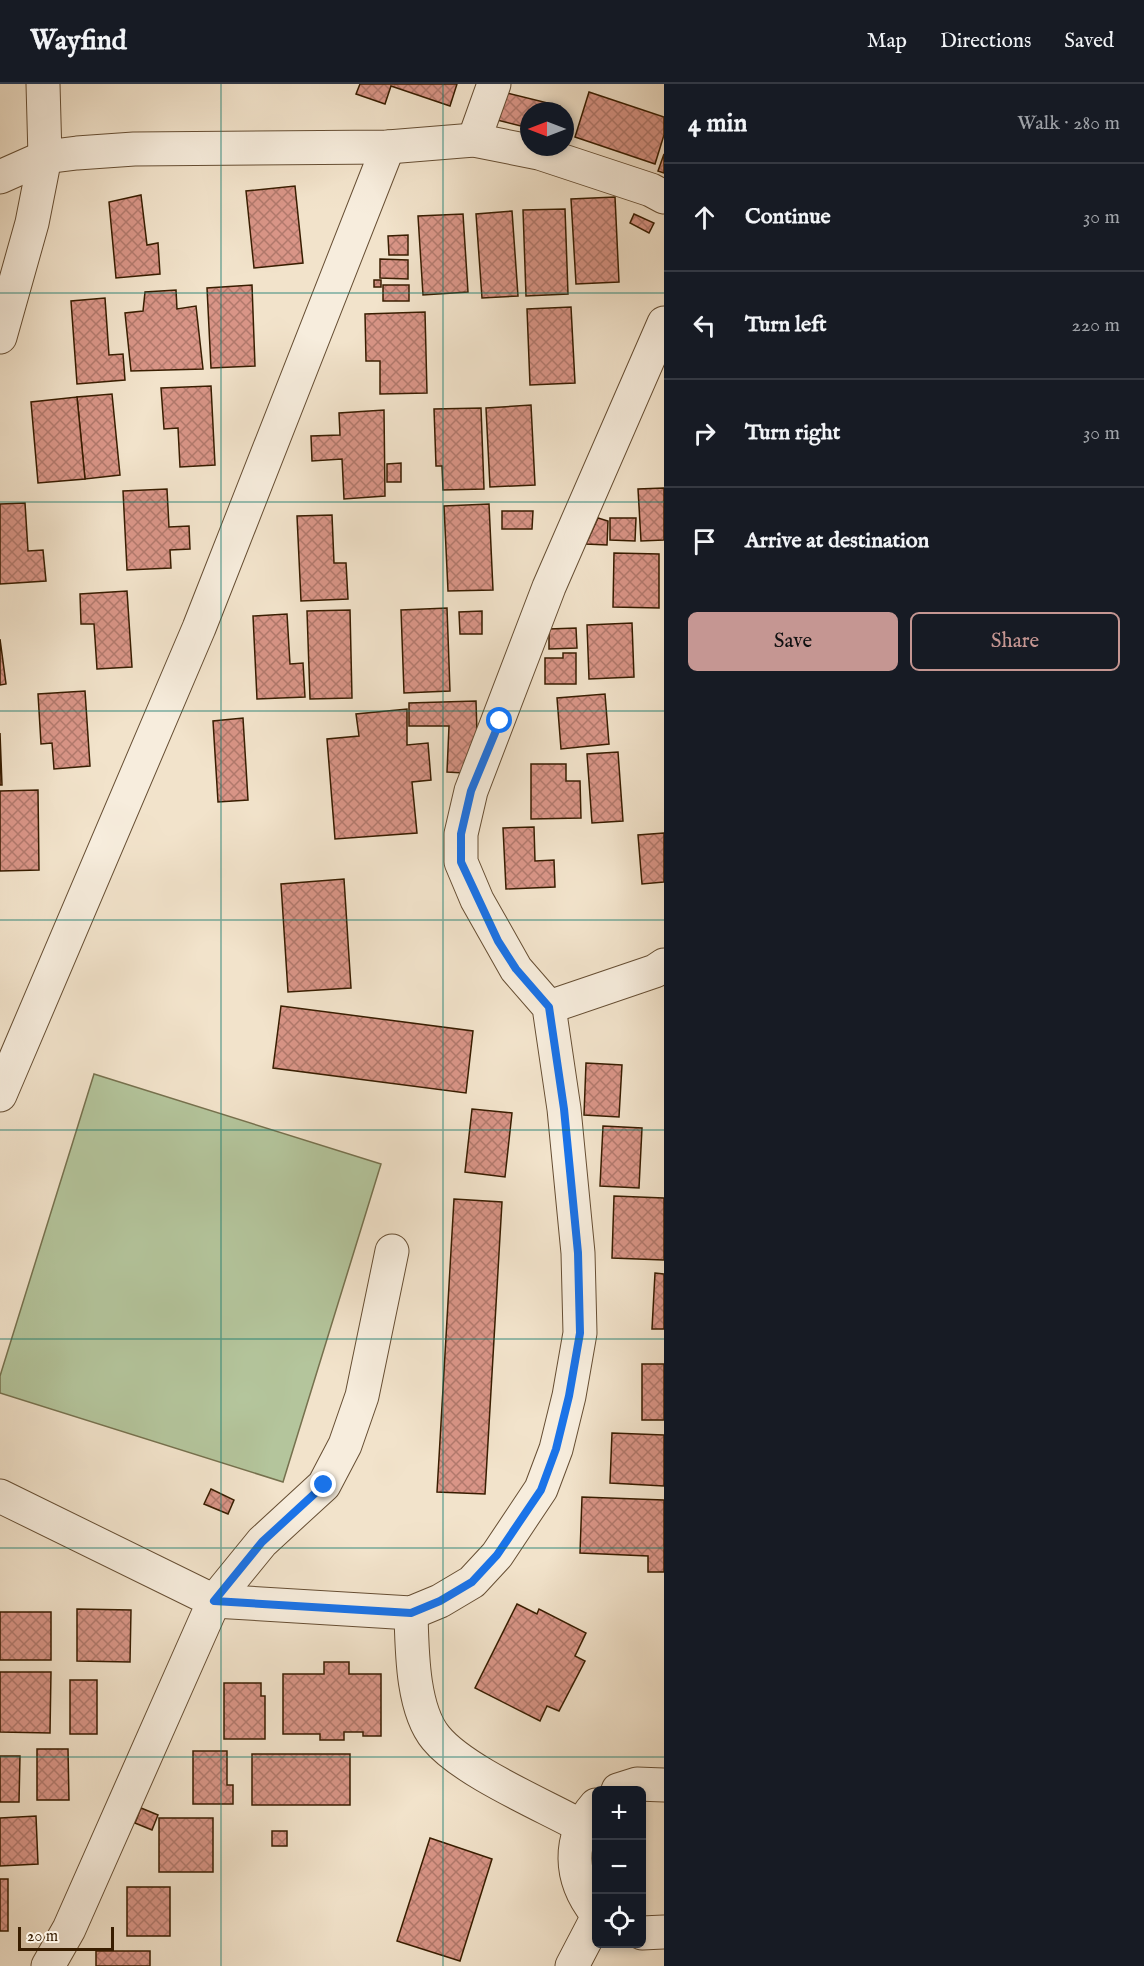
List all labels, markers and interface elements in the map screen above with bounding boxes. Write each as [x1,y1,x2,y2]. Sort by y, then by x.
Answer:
text: Wayfind [30,24,127,59]
text: Map [867,28,907,55]
text: Directions [940,28,1031,55]
text: Saved [1064,28,1114,55]
north arrow [520,102,574,156]
text: 4 min [688,107,747,140]
text: Walk · 280 m [1017,111,1120,136]
icon: ahead [688,201,721,234]
text: Continue [745,203,831,231]
text: 30 m [1083,205,1120,230]
icon: left [688,309,721,342]
text: Turn left [745,311,827,339]
text: 220 m [1072,313,1120,338]
icon: right [688,417,721,450]
text: Turn right [745,419,840,447]
text: 30 m [1083,421,1120,446]
icon: arrive [688,525,721,558]
text: Arrive at destination [745,527,929,555]
button: Save [688,612,898,671]
button: Share [910,612,1120,671]
route start [486,707,512,733]
route end [310,1471,336,1497]
map controls [592,1786,646,1948]
button: + [592,1786,646,1840]
button: − [592,1840,646,1894]
button: locate [592,1894,646,1948]
scale bar [18,1924,114,1952]
text: 20 m [27,1927,58,1947]

